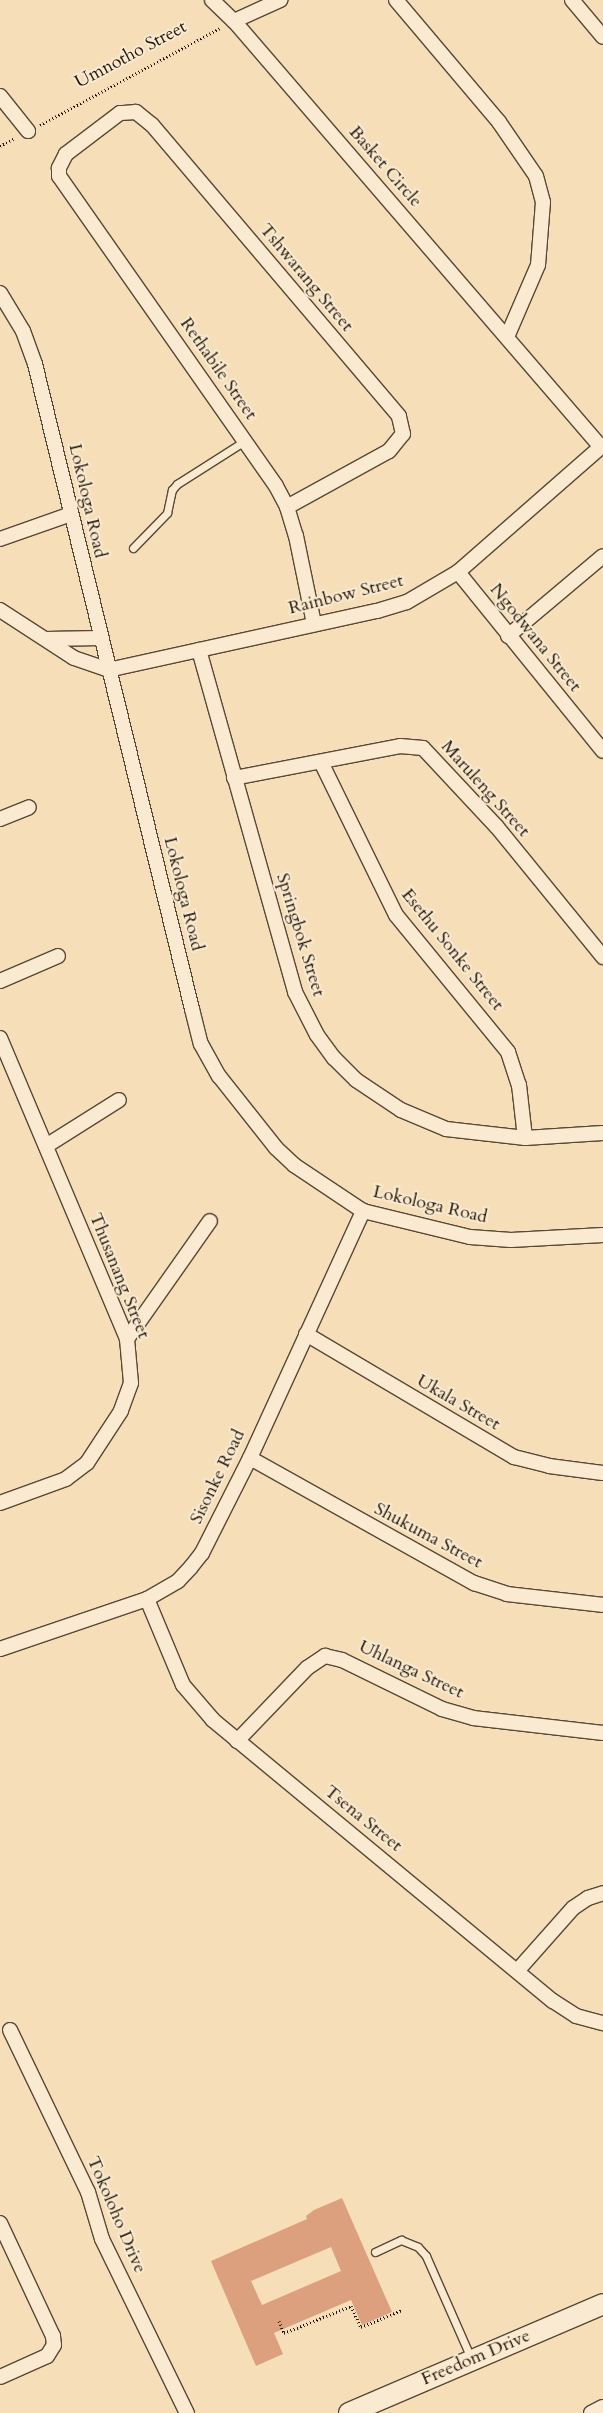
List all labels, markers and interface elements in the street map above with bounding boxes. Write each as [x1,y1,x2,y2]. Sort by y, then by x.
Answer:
street label: Umnotho Street [71,17,191,93]
street label: Basket Circle [344,122,426,212]
street label: Tshwarang Street [255,220,357,336]
street label: Rethabile Street [175,314,261,424]
street label: Lokologa Road [63,442,111,560]
street label: Rainbow Street [286,570,406,620]
street label: Ngodwana Street [485,579,585,697]
street label: Maruleng Street [436,736,534,842]
street label: Lokologa Road [158,835,208,953]
street label: Springbok Street [271,871,329,999]
street label: Esethu Sonke Street [396,885,508,1015]
street label: Lokologa Road [371,1181,489,1229]
street label: Thusanang Street [84,1210,154,1342]
street label: Ukala Street [413,1370,503,1436]
street label: Sisonke Road [186,1426,250,1528]
street label: Shukuma Street [370,1498,486,1574]
street label: Uhlanga Street [355,1636,467,1704]
street label: Tsena Street [320,1781,406,1857]
street label: Tokoloho Drive [82,2153,150,2277]
street label: Freedom Drive [418,2325,534,2391]

